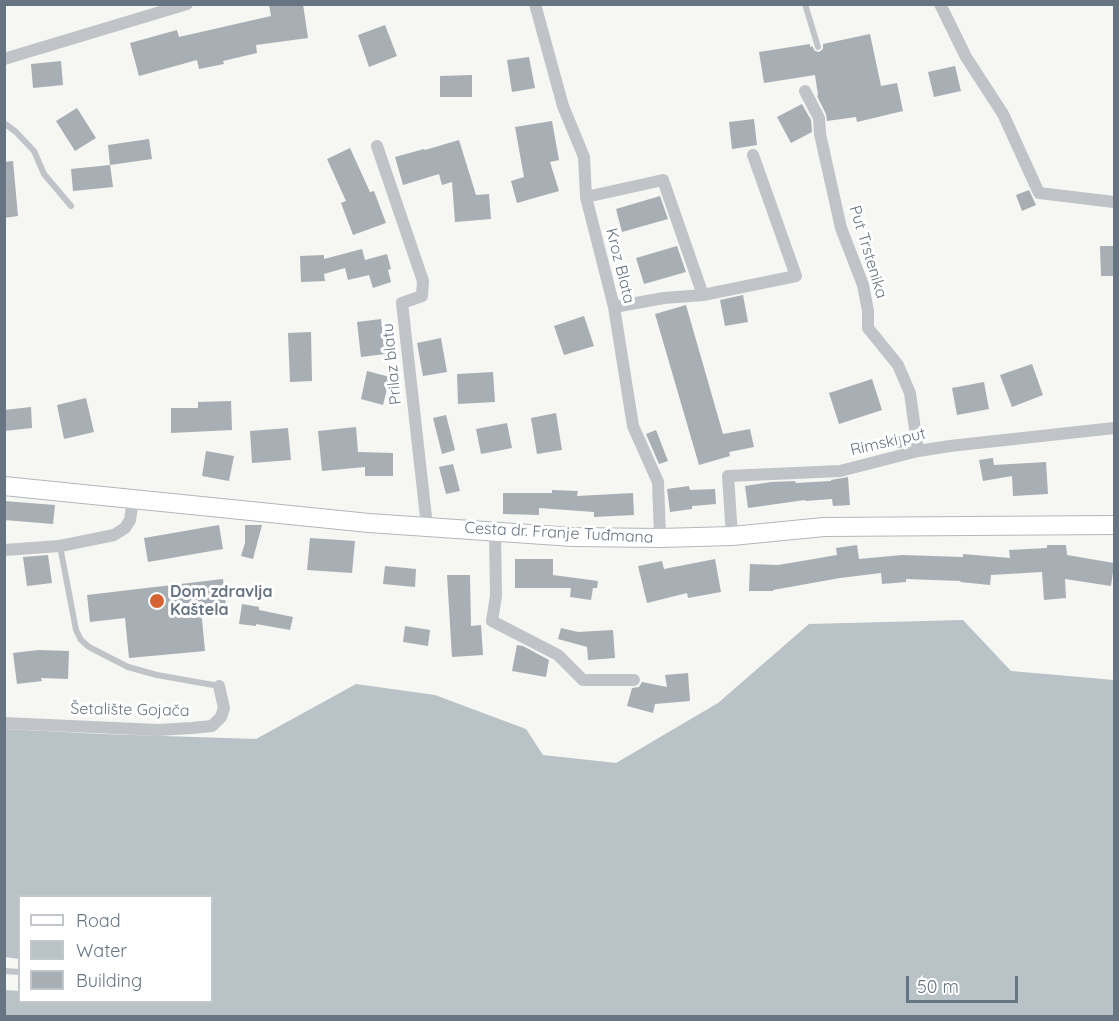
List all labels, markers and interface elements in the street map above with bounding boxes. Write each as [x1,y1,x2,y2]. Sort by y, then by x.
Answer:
street label: Put Trstenika [845,203,891,301]
street label: Kroz Blata [601,226,639,306]
street label: Prilaz blatu [378,322,406,406]
street label: Rimski put [848,424,928,460]
street label: Cesta dr. Franje Tuđmana [464,518,654,548]
place label: Dom zdravlja Kaštela [170,582,273,620]
marker: Dom zdravlja Kaštela [148,592,166,610]
street label: Šetalište Gojača [70,699,190,721]
legend [18,895,213,1003]
text: Road [76,909,121,932]
text: Water [76,939,127,962]
scale bar [909,964,1022,1002]
text: Building [76,969,142,992]
text: 50 m [917,975,959,998]

